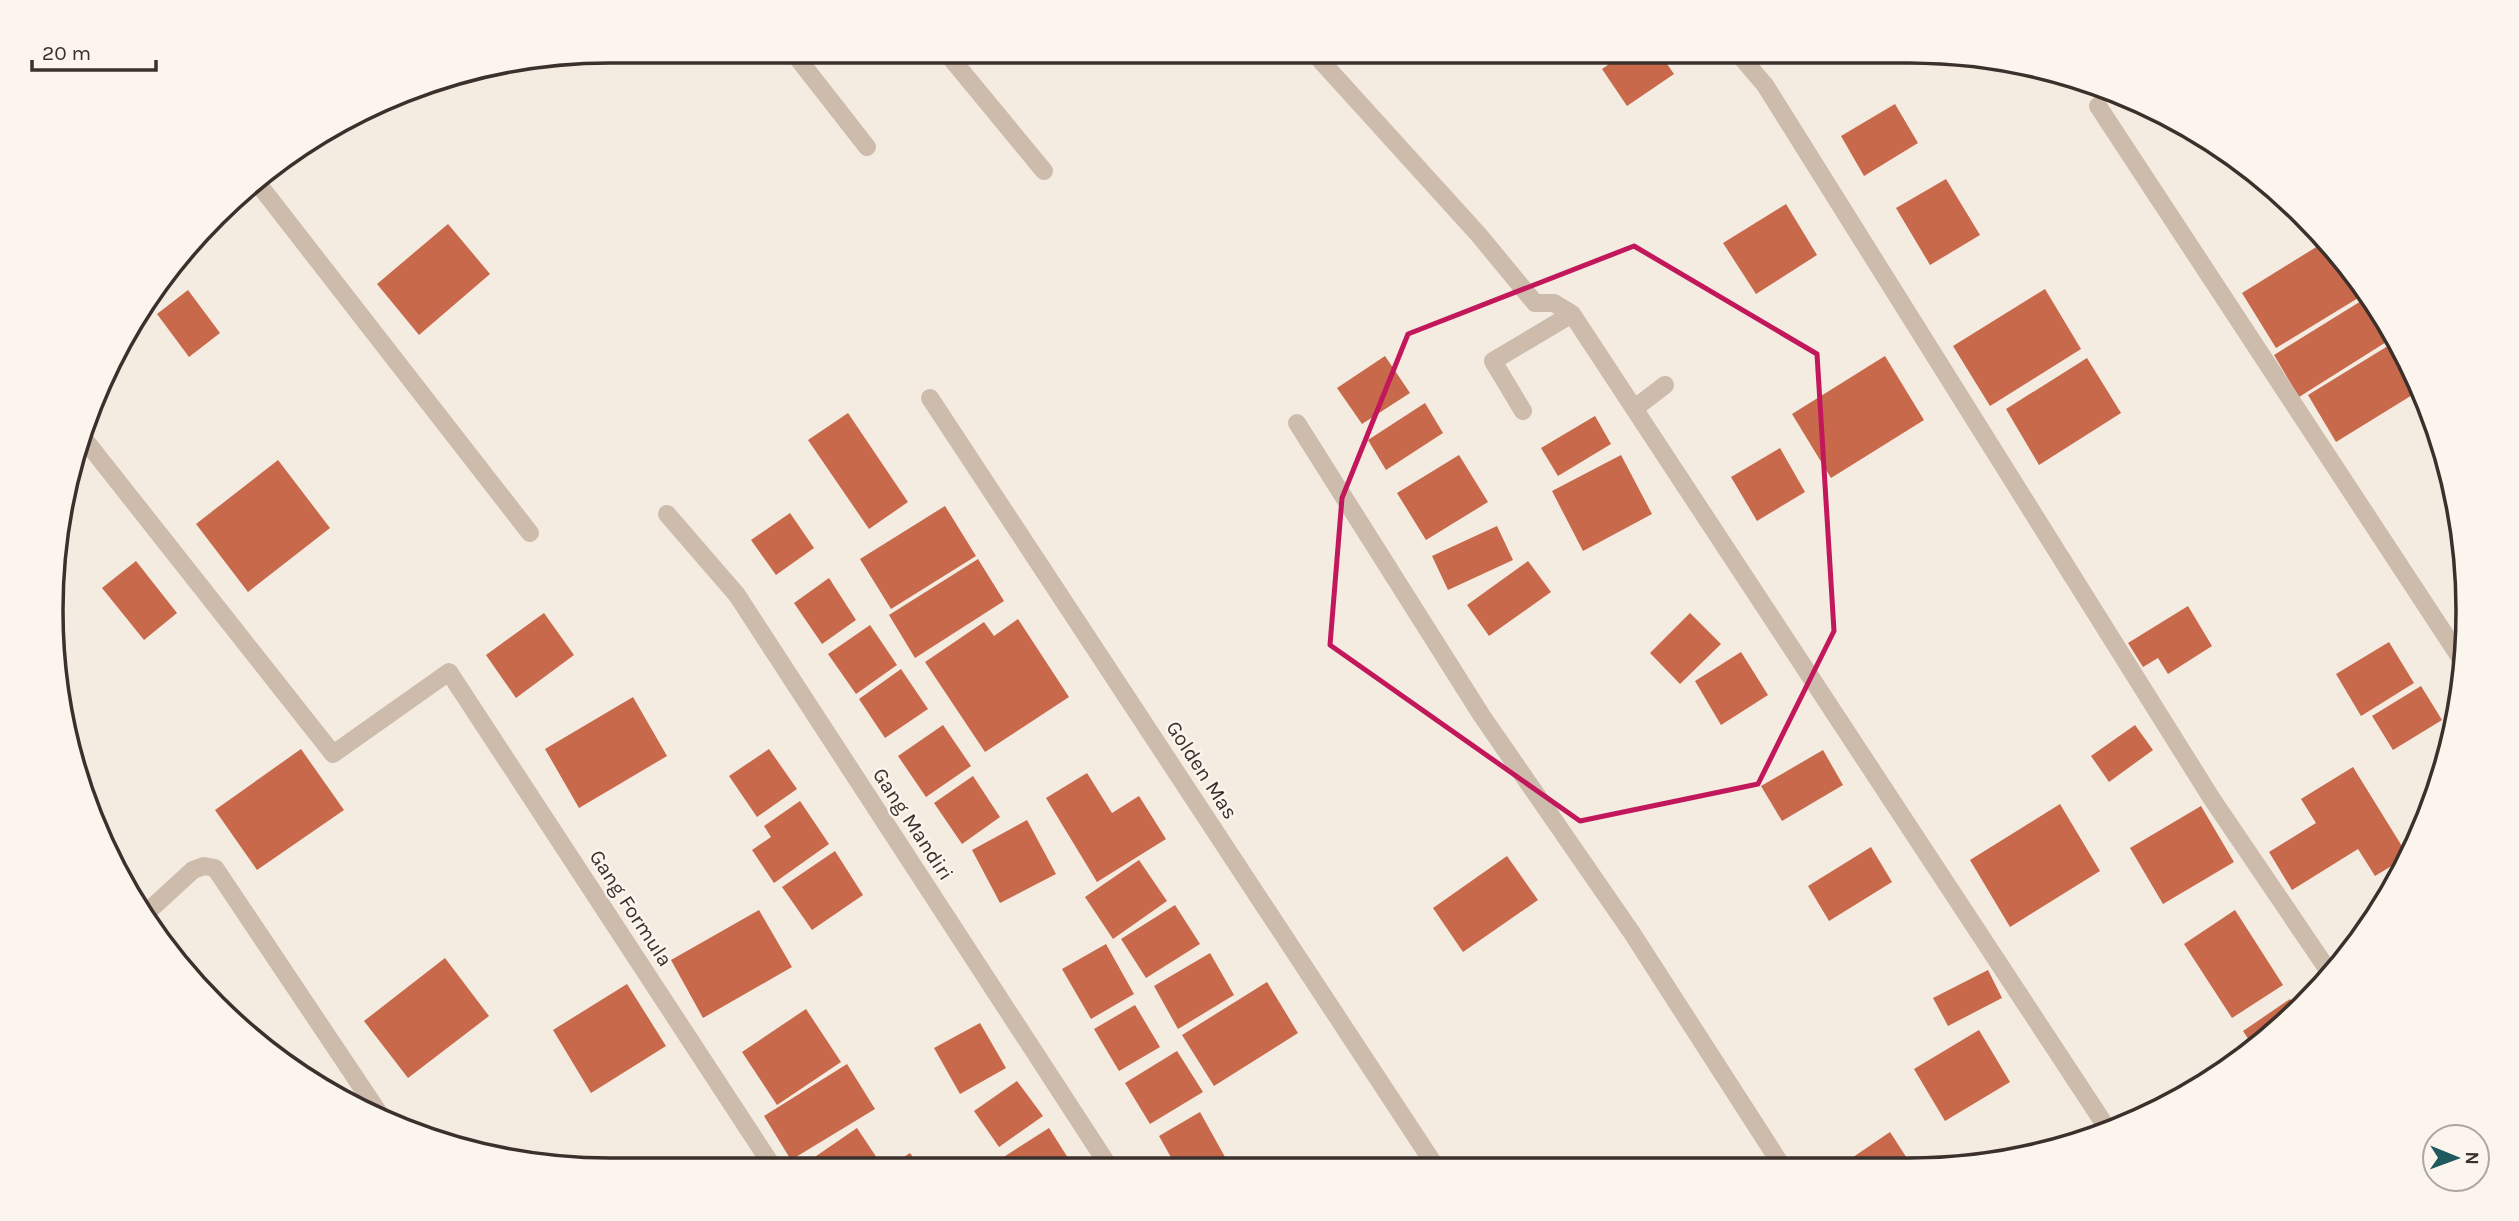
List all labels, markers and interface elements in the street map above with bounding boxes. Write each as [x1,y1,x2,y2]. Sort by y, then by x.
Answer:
scale bar [32,28,156,72]
text: 20 m [42,41,91,65]
street label: Golden Mas [1161,716,1243,824]
street label: Gang Mandiri [868,763,958,885]
street label: Gang Formula [584,845,678,971]
north arrow [2421,1123,2491,1193]
text: N [2461,1151,2483,1165]

